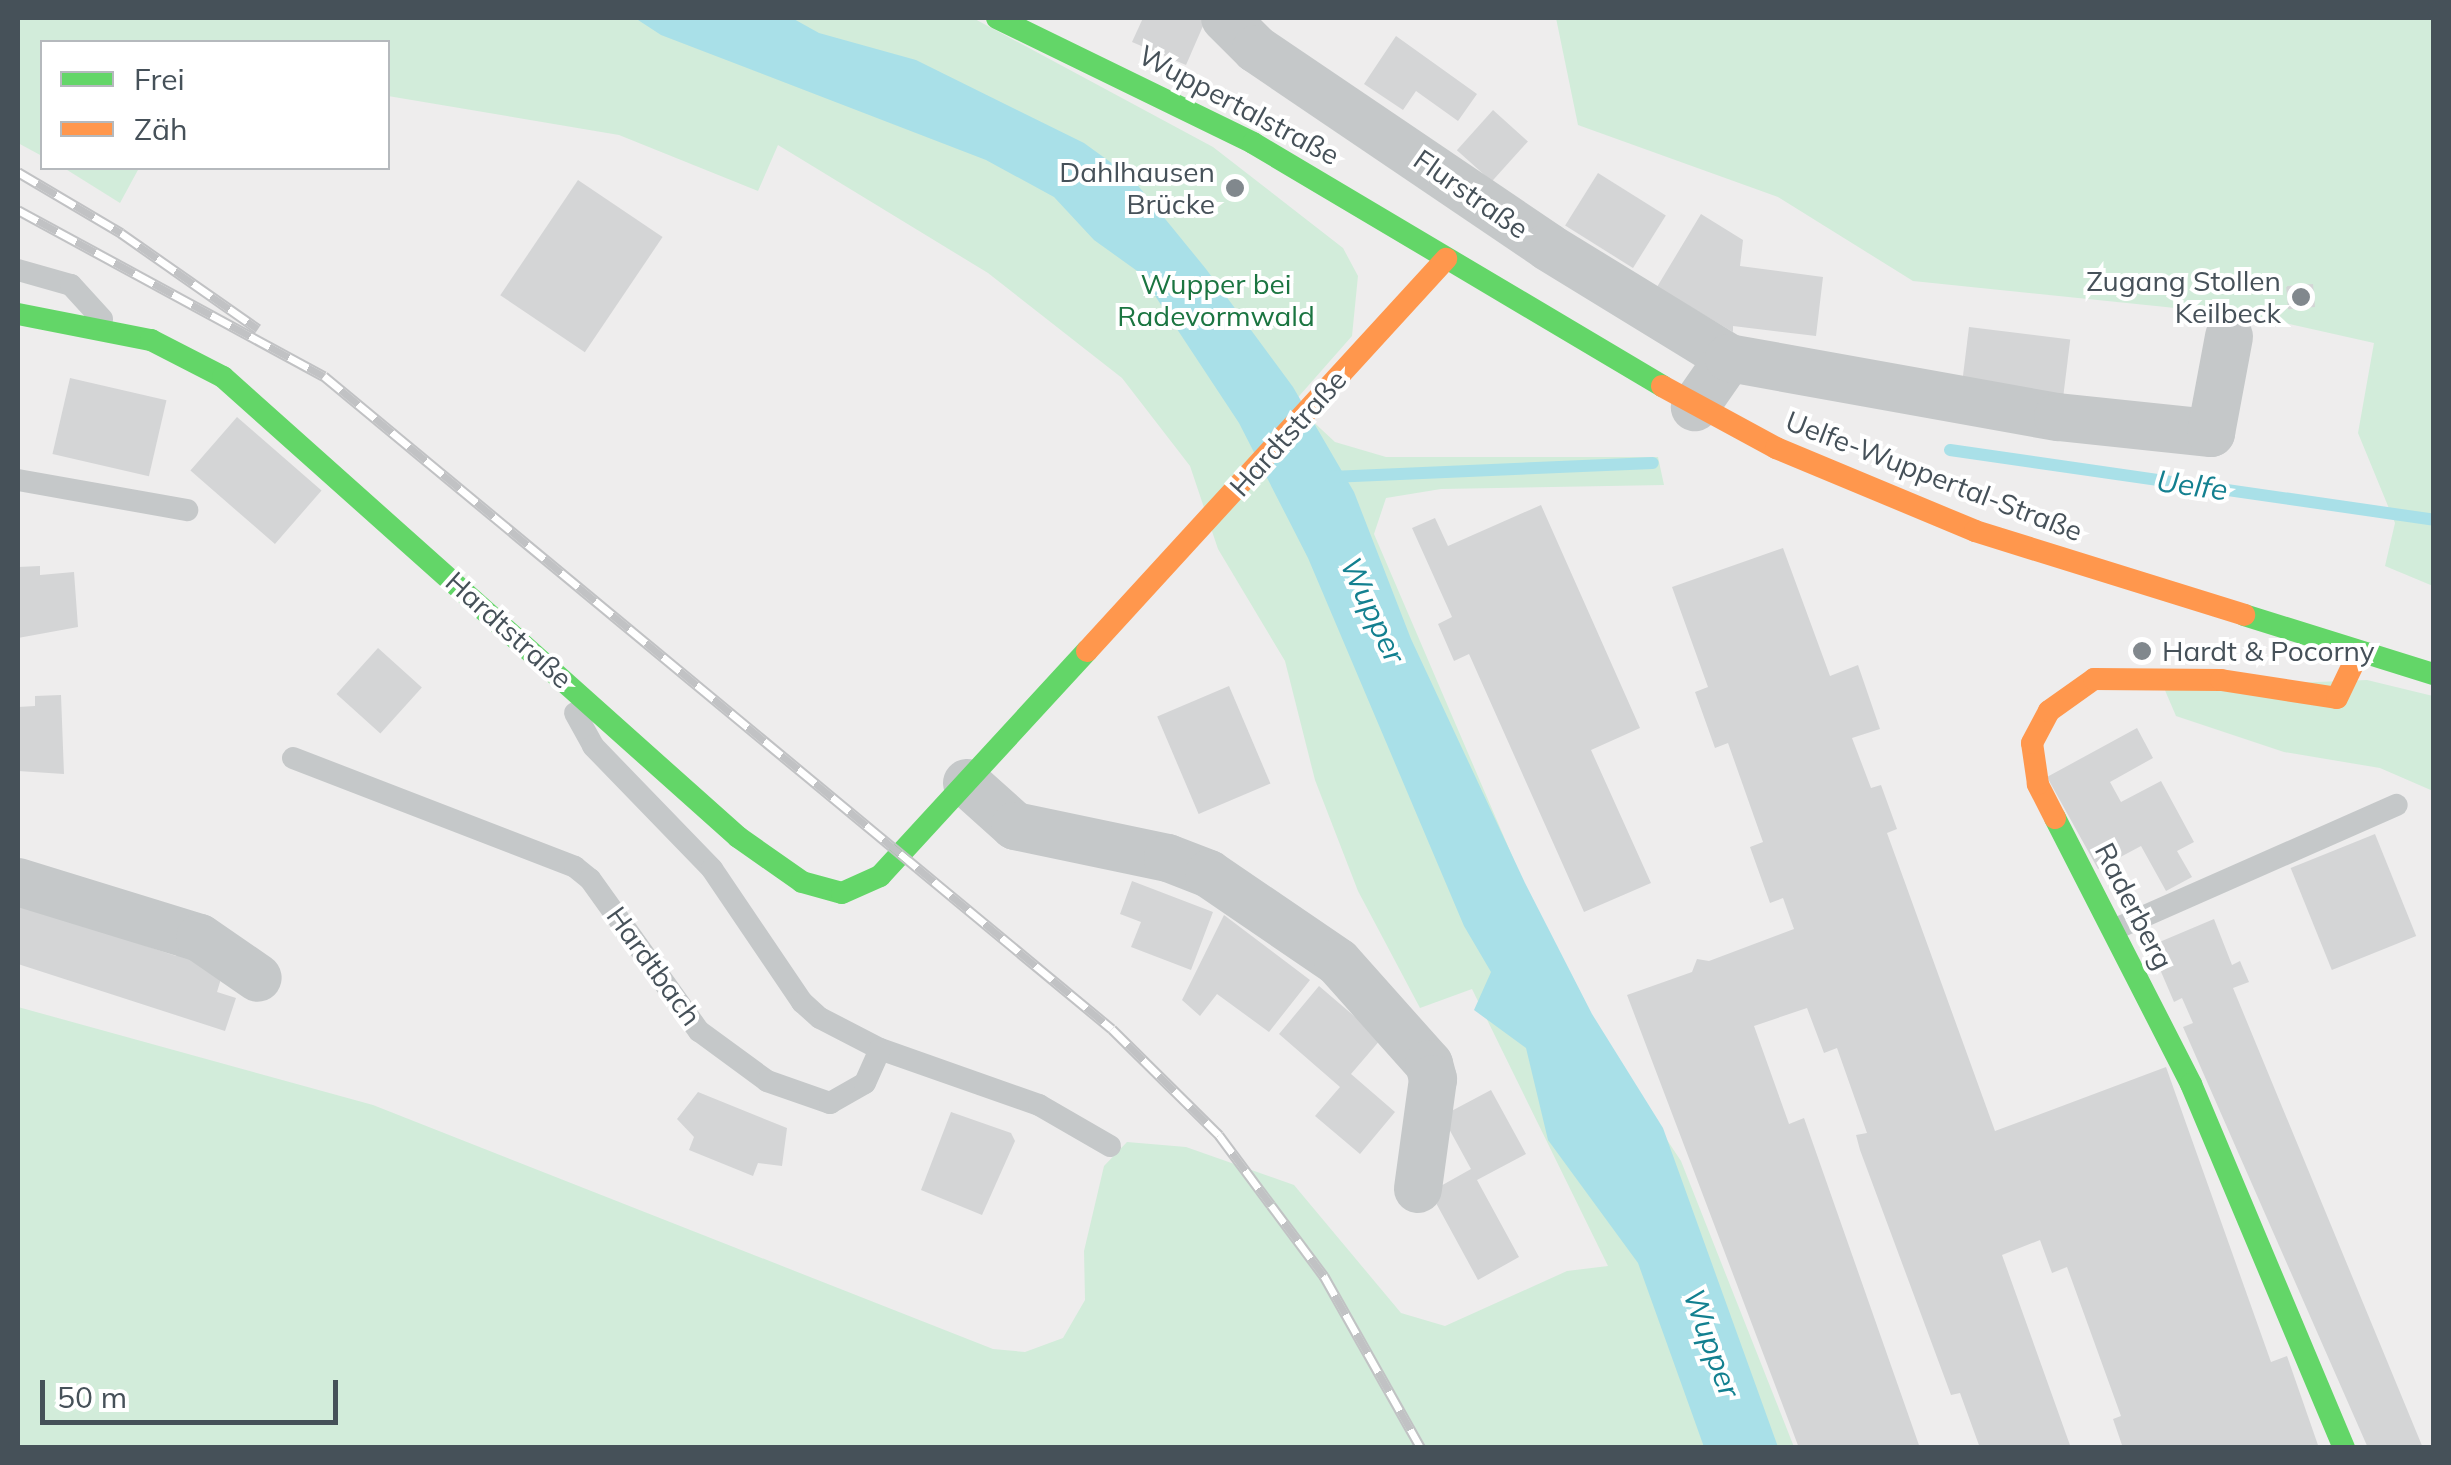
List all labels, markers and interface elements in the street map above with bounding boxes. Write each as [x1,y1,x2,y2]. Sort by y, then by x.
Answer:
street label: Wuppertalstraße [1133,38,1345,172]
legend [40,40,390,170]
text: Frei [134,60,185,98]
text: Zäh [134,110,187,148]
street label: Flurstraße [1407,142,1535,246]
place label: Dahlhausen Brücke [1059,155,1215,221]
marker: Dahlhausen Brücke [1224,177,1246,199]
place label: Zugang Stollen Keilbeck [2086,264,2281,330]
park label: Wupper bei Radevormwald [1117,267,1315,333]
marker: Zugang Stollen Keilbeck [2290,286,2312,308]
street label: Hardtstraße [1223,363,1353,503]
street label: Uelfe-Wuppertal-Straße [1781,404,2087,548]
water label: Uelfe [2154,462,2230,508]
water label: Wupper [1333,551,1413,669]
street label: Hardtstraße [439,565,579,695]
place label: Hardt & Pocorny [2162,634,2375,668]
marker: Hardt & Pocorny [2131,640,2153,662]
street label: Raderberg [2088,837,2180,975]
street label: Hardtbach [600,900,708,1032]
water label: Wupper [1676,1284,1748,1402]
scale bar [45,1360,342,1422]
text: 50 m [57,1378,127,1416]

